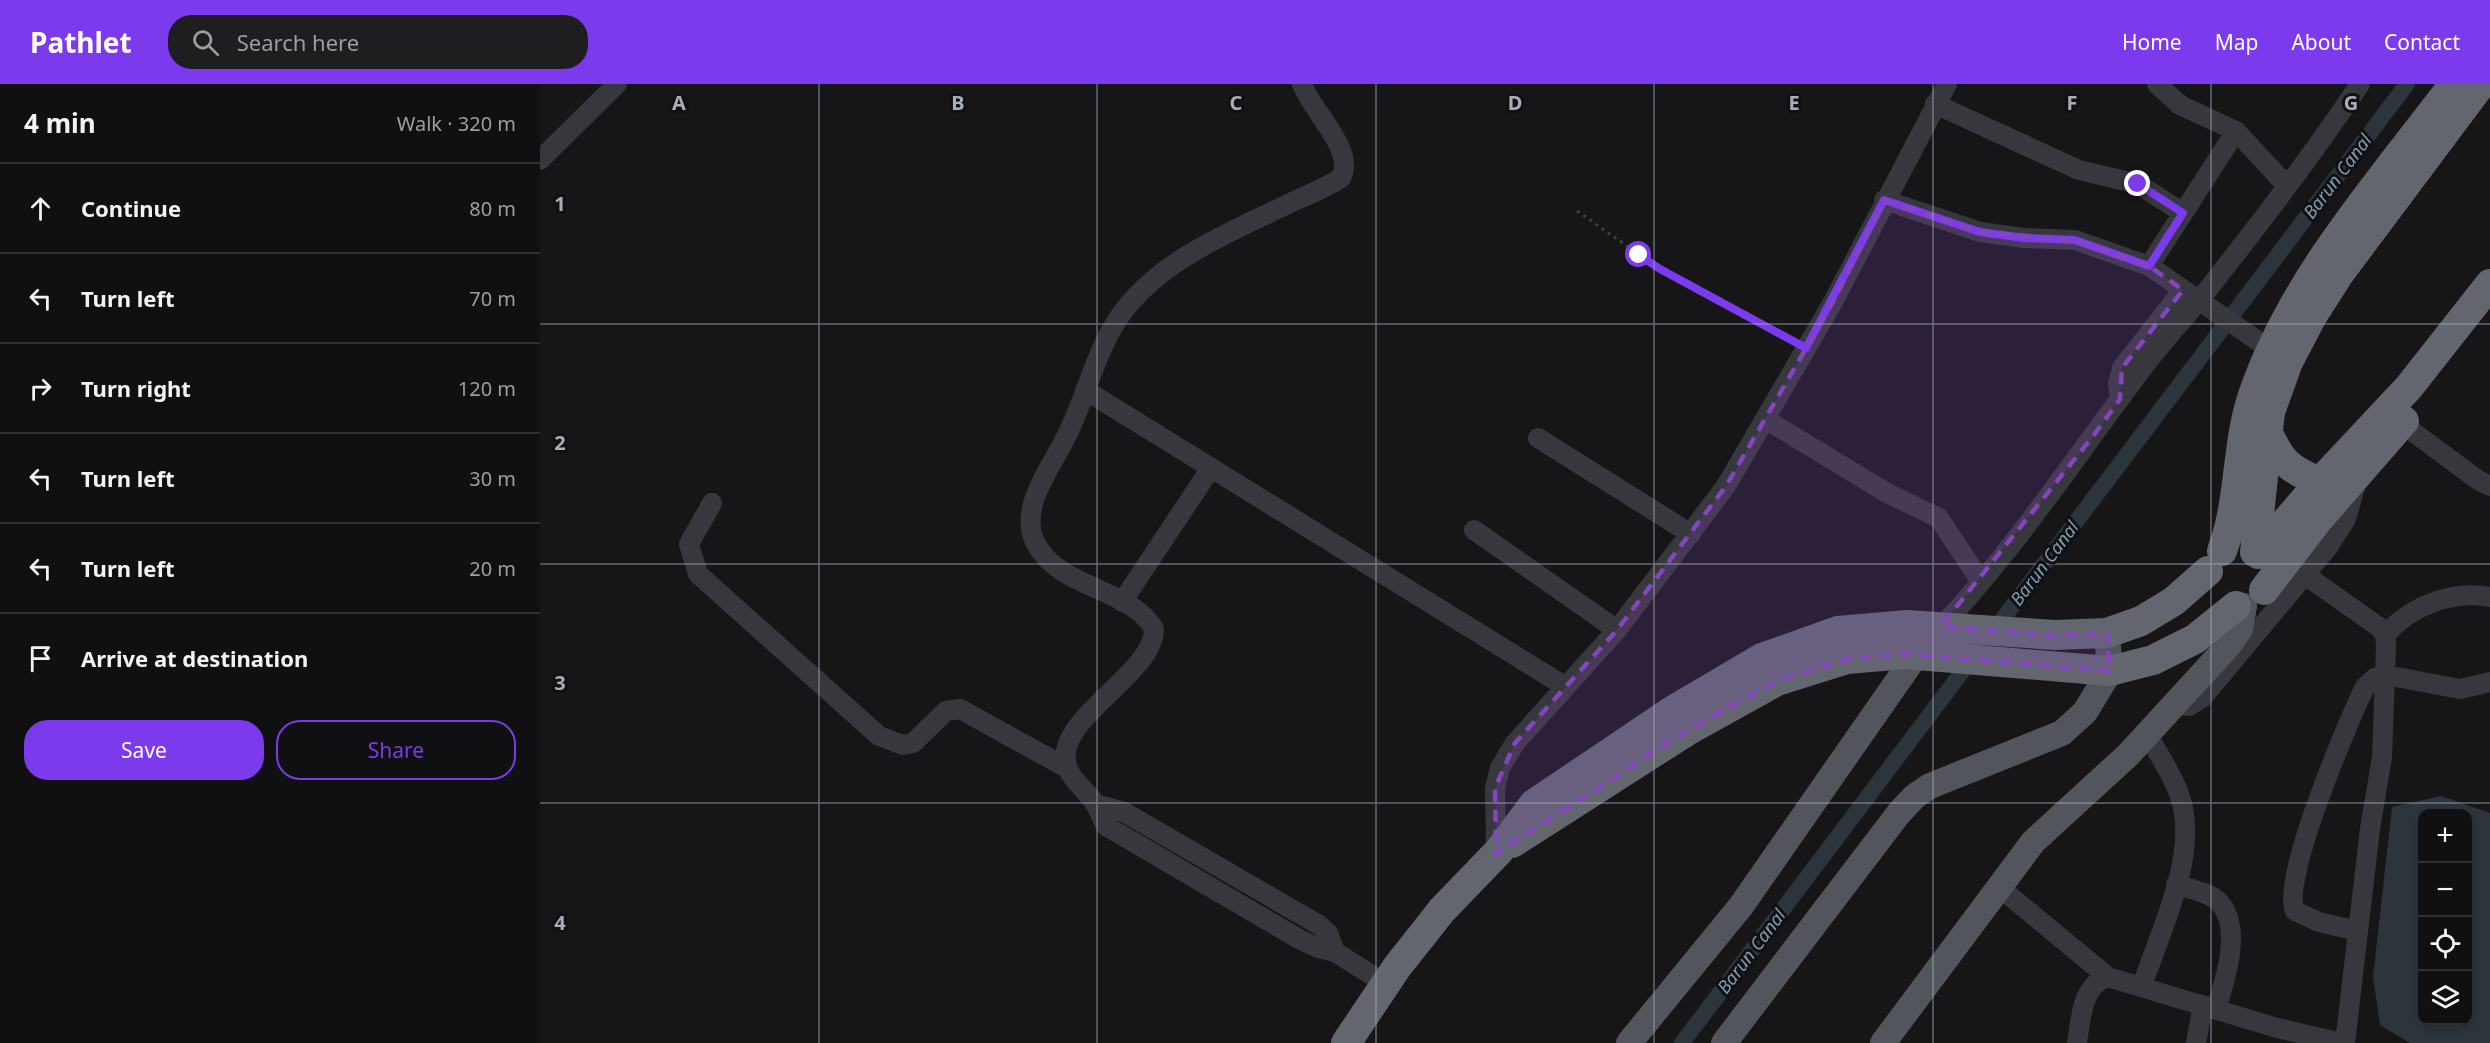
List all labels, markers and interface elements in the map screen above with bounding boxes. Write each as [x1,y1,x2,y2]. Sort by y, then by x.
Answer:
search box [168,15,588,69]
text: Pathlet [30,23,132,61]
icon: search [189,26,222,59]
text: Search here [237,27,359,57]
text: Home [2122,28,2182,56]
text: Map [2215,28,2258,56]
text: About [2291,28,2351,56]
text: Contact [2384,28,2460,56]
text: A [672,89,686,116]
text: B [951,89,965,116]
text: C [1230,89,1243,116]
text: D [1508,89,1522,116]
text: E [1788,89,1800,116]
text: F [2067,89,2077,116]
text: G [2344,89,2358,116]
text: 4 min [24,105,96,141]
text: Walk · 320 m [397,110,516,137]
water label: Barun Canal [2297,129,2377,223]
route end [2124,170,2150,196]
text: 1 [554,190,566,217]
icon: ahead [24,192,57,225]
text: Continue [81,193,181,223]
text: 80 m [469,195,516,222]
route start [1625,241,1651,267]
icon: left [24,282,57,315]
text: Turn left [81,283,175,313]
text: 70 m [469,285,516,312]
icon: right [24,372,57,405]
text: Turn right [81,373,191,403]
text: 120 m [458,375,516,402]
text: 2 [554,429,566,456]
icon: left [24,462,57,495]
text: Turn left [81,463,175,493]
text: 30 m [469,465,516,492]
water label: Barun Canal [2004,516,2084,610]
icon: left [24,552,57,585]
text: Turn left [81,553,175,583]
text: 20 m [469,555,516,582]
icon: arrive [24,642,57,675]
text: Arrive at destination [81,643,308,673]
text: 3 [554,669,566,696]
button: Save [24,720,264,780]
button: Share [276,720,516,780]
map controls [2418,809,2472,1025]
button: + [2418,809,2472,863]
button: − [2418,863,2472,917]
water label: Barun Canal [1711,904,1791,998]
text: 4 [554,909,566,936]
button: locate [2418,917,2472,971]
button: layers [2418,971,2472,1025]

